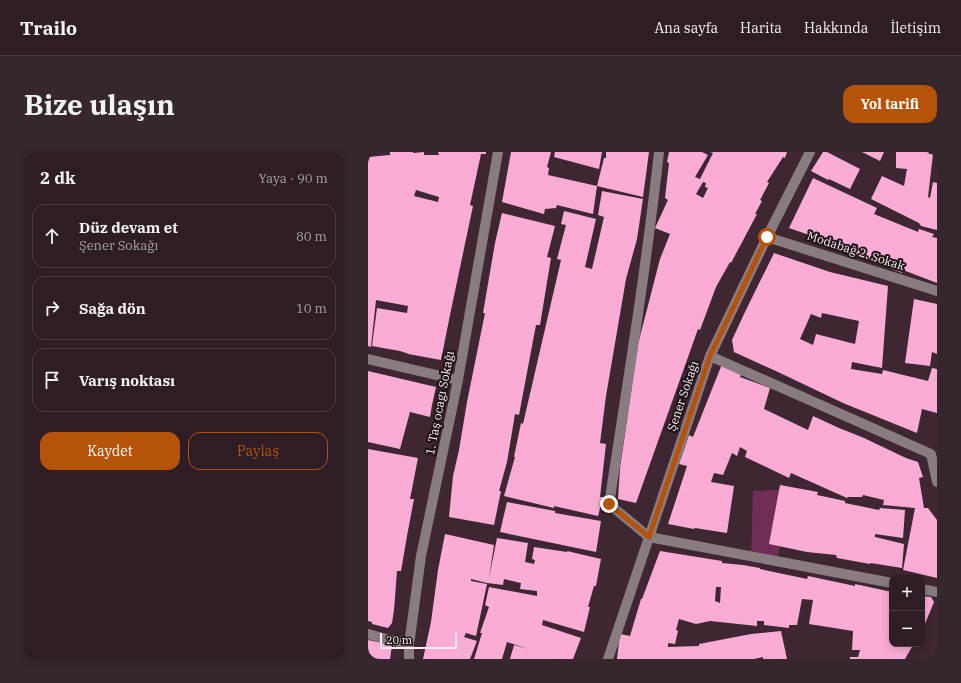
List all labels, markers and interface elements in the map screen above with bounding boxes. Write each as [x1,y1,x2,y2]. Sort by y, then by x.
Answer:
text: Trailo [20,16,77,40]
text: Ana sayfa [654,19,718,37]
text: Harita [740,19,782,37]
text: Hakkında [804,19,869,37]
text: İletişim [891,19,941,37]
button: Yol tarifi [843,85,937,123]
text: Bize ulaşın [24,86,175,123]
text: 2 dk [40,167,75,189]
text: Yaya · 90 m [259,170,328,187]
text: Düz devam et [79,218,178,237]
icon: ahead [41,225,63,247]
text: 80 m [296,228,327,245]
route start [758,228,776,246]
street label: Modabağ 2. Sokak [805,228,907,273]
text: Şener Sokağı [79,237,158,254]
icon: right [41,297,63,319]
text: Sağa dön [79,299,146,318]
text: 10 m [296,300,327,317]
street label: 1. Taş ocagı Sokağı [422,349,457,456]
street label: Şener Sokağı [663,359,702,433]
icon: arrive [41,369,63,391]
text: Varış noktası [79,371,175,390]
button: Kaydet [40,432,180,470]
button: Paylaş [188,432,328,470]
route end [600,495,618,513]
map controls [889,575,925,647]
button: + [889,575,925,611]
button: − [889,611,925,647]
scale bar [380,631,457,650]
text: 20 m [386,633,412,647]

